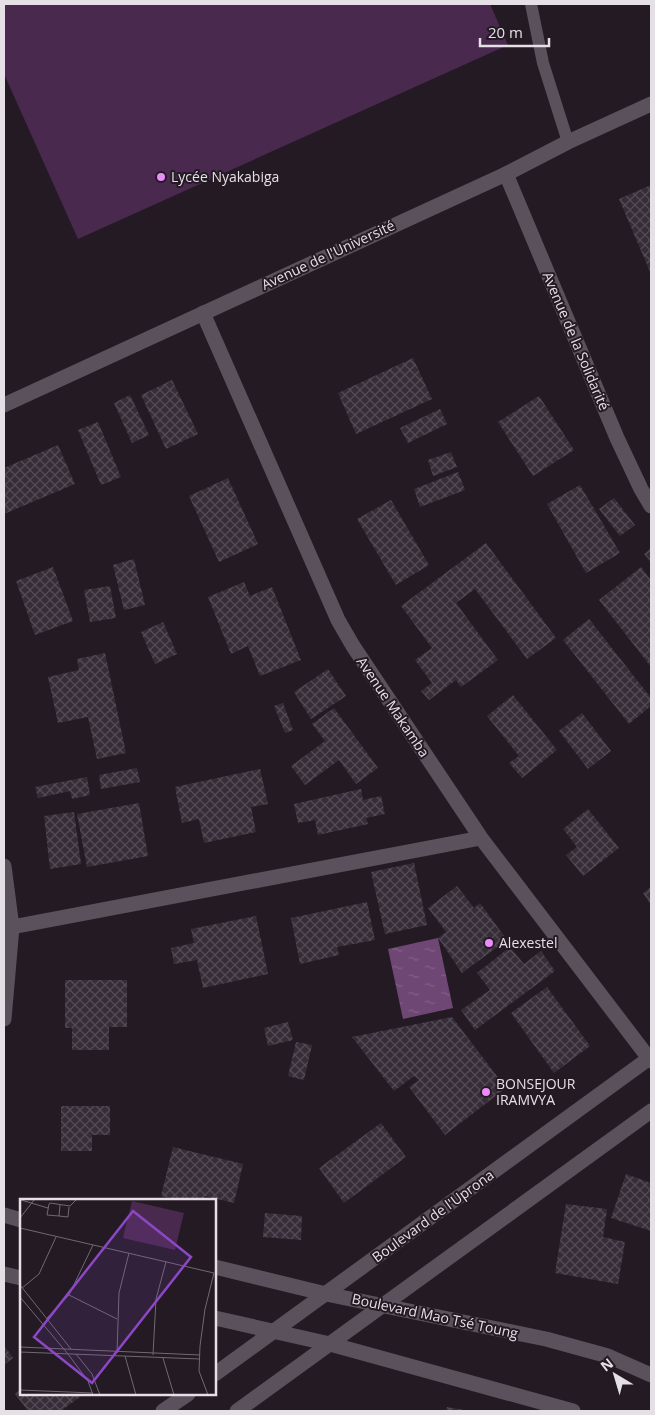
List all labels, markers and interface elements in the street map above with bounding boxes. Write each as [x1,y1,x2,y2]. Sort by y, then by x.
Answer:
scale bar [480,15,549,47]
text: 20 m [488,22,523,42]
place label: Lycée Nyakabiga [171,167,279,186]
marker: Lycée Nyakabiga [155,171,167,183]
street label: Avenue de l'Université [258,215,398,294]
street label: Avenue de la Solidarité [539,269,614,413]
street label: Avenue Makamba [353,653,434,761]
place label: Alexestel [499,933,558,952]
marker: Alexestel [483,937,495,949]
place label: BONSEJOUR IRAMVYA [496,1074,576,1109]
marker: BONSEJOUR IRAMVYA [480,1086,492,1098]
street label: Boulevard de l'Uprona [368,1165,497,1266]
inset map [20,1199,216,1395]
street label: Boulevard Mao Tsé Toung [350,1289,520,1342]
north arrow [590,1350,640,1400]
text: N [596,1353,617,1375]

